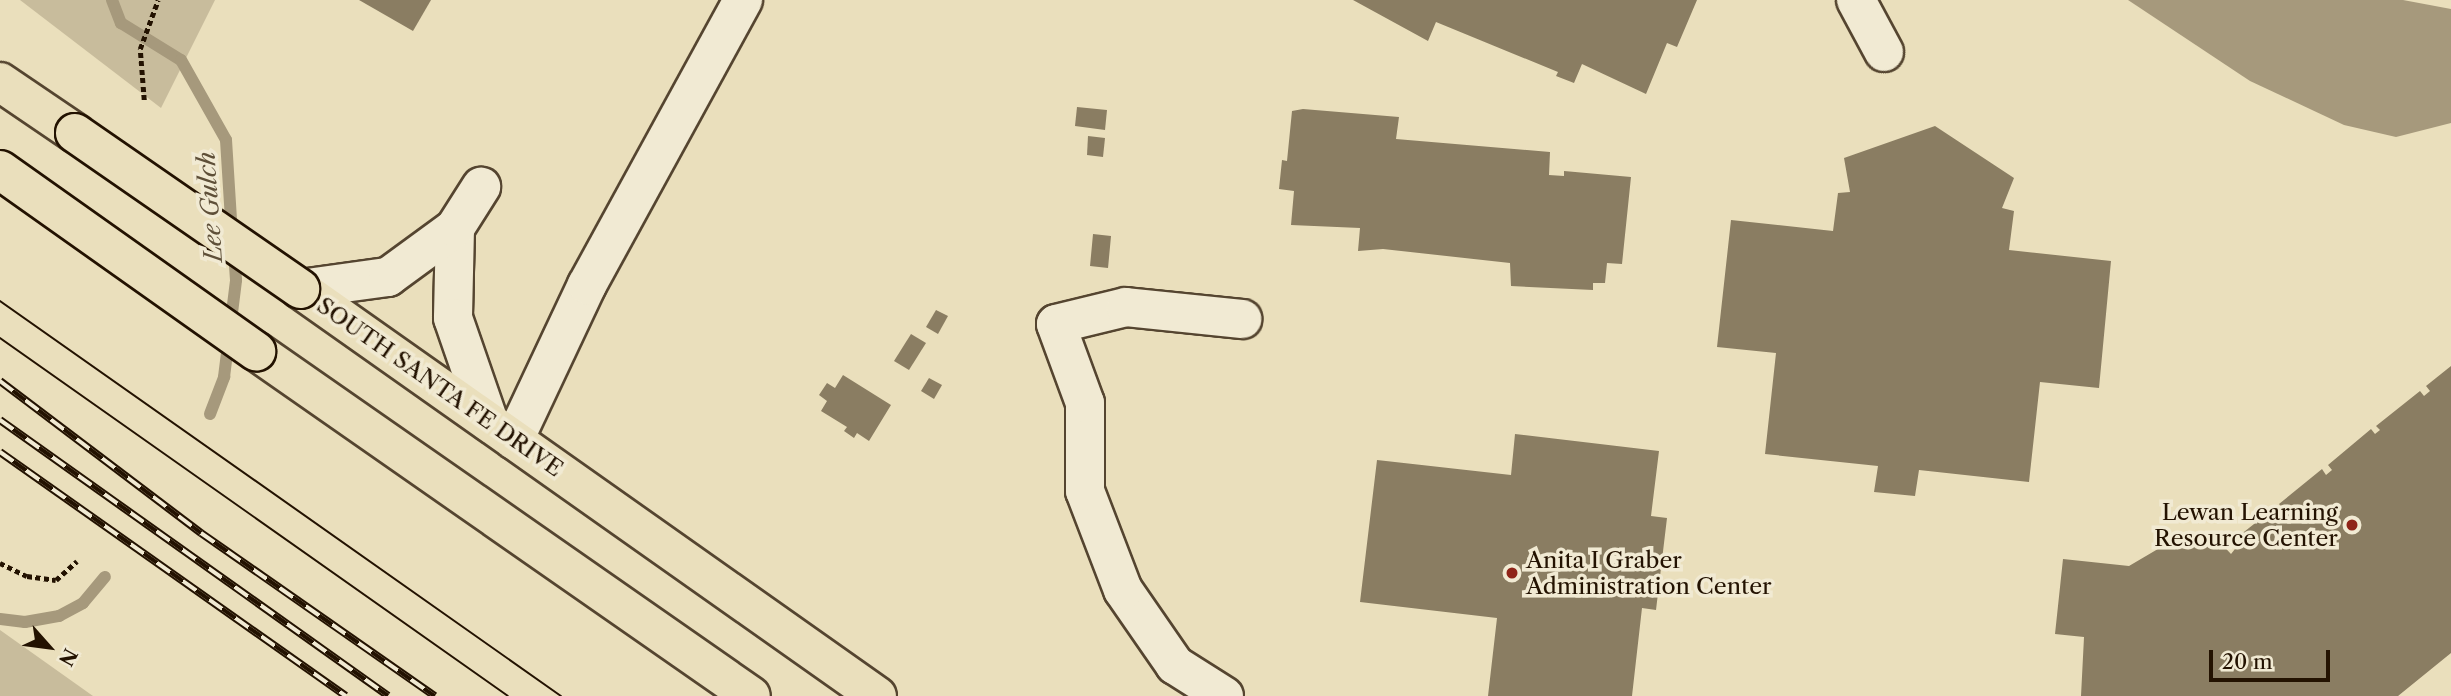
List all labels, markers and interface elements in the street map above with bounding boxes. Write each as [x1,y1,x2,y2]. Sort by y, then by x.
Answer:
water label: Lee Gulch [192,151,228,263]
street label: SOUTH SANTA FE DRIVE [311,291,569,483]
place label: Lewan Learning Resource Center [2154,498,2338,552]
marker: Lewan Learning Resource Center [2344,517,2360,533]
place label: Anita I Graber Administration Center [1526,546,1772,600]
marker: Anita I Graber Administration Center [1504,565,1520,581]
north arrow [14,612,84,682]
scale bar [2213,636,2334,680]
text: N [54,644,82,670]
text: 20 m [2222,649,2273,674]

